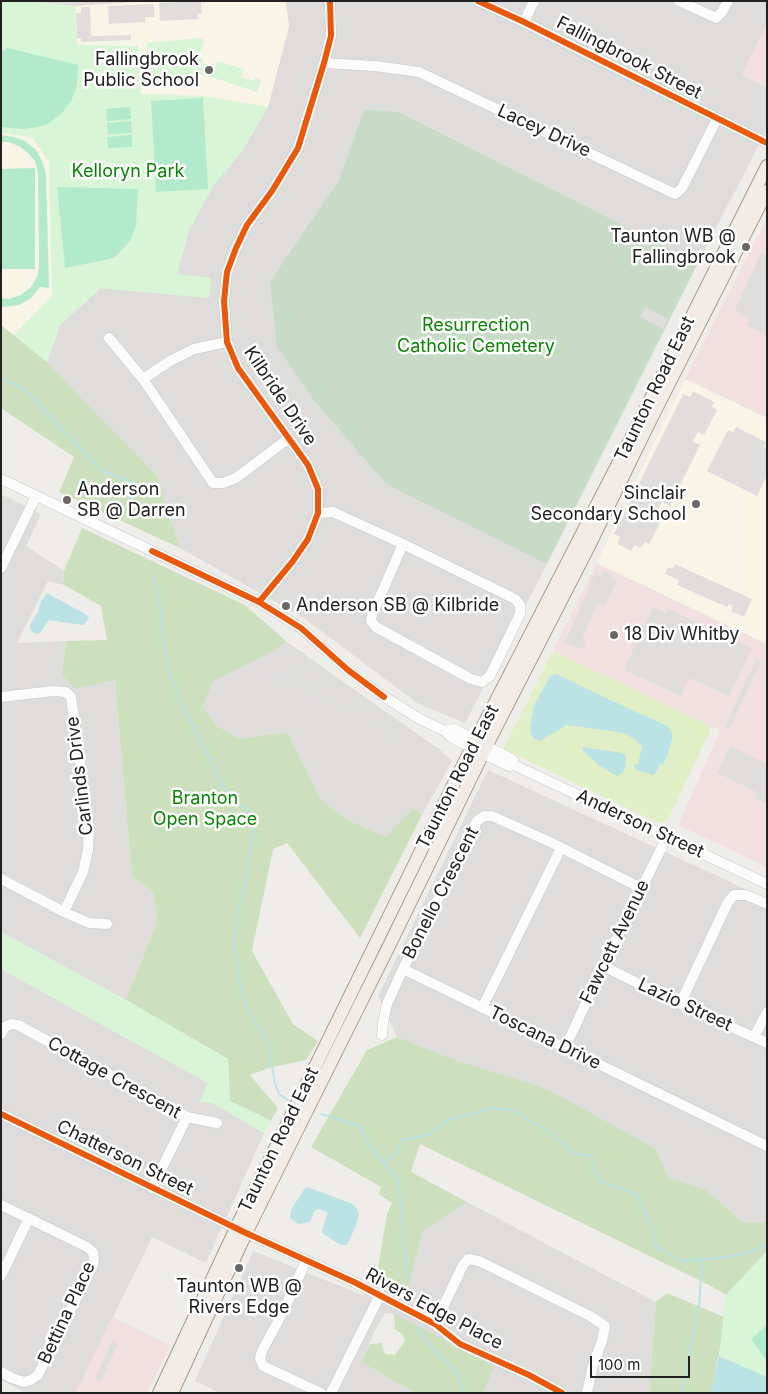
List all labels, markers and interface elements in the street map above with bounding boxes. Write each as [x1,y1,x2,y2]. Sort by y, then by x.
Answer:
street label: Fallingbrook Street [553,12,705,104]
place label: Fallingbrook Public School [83,49,199,92]
marker: Fallingbrook Public School [203,64,215,76]
street label: Lacey Drive [494,100,594,162]
park label: Kelloryn Park [72,161,184,183]
place label: Taunton WB @ Fallingbrook [610,226,736,268]
marker: Taunton WB @ Fallingbrook [740,241,752,253]
street label: Taunton Road East [611,313,699,465]
park label: Resurrection Catholic Cemetery [397,315,555,358]
street label: Kilbride Drive [239,342,321,450]
place label: Anderson SB @ Darren [77,479,186,522]
place label: Sinclair Secondary School [530,483,686,526]
marker: Anderson SB @ Darren [61,494,73,506]
marker: Sinclair Secondary School [690,498,702,510]
place label: Anderson SB @ Kilbride [296,595,499,617]
marker: Anderson SB @ Kilbride [280,600,292,612]
place label: 18 Div Whitby [624,624,739,646]
marker: 18 Div Whitby [608,629,620,641]
street label: Taunton Road East [412,701,504,853]
street label: Carlinds Drive [62,715,98,837]
street label: Anderson Street [573,785,707,863]
park label: Branton Open Space [153,788,257,831]
street label: Bonello Crescent [398,823,484,963]
street label: Fawcett Avenue [576,877,654,1007]
street label: Lazio Street [635,974,735,1036]
street label: Toscana Drive [486,1002,604,1074]
street label: Cottage Crescent [44,1032,184,1124]
street label: Taunton Road East [235,1064,323,1216]
street label: Chatterson Street [53,1116,197,1200]
street label: Bettina Place [34,1258,100,1368]
marker: Taunton WB @ Rivers Edge [233,1262,245,1274]
street label: Rivers Edge Place [362,1264,506,1354]
place label: Taunton WB @ Rivers Edge [176,1276,302,1318]
scale bar [593,1346,693,1378]
text: 100 m [598,1355,640,1374]

